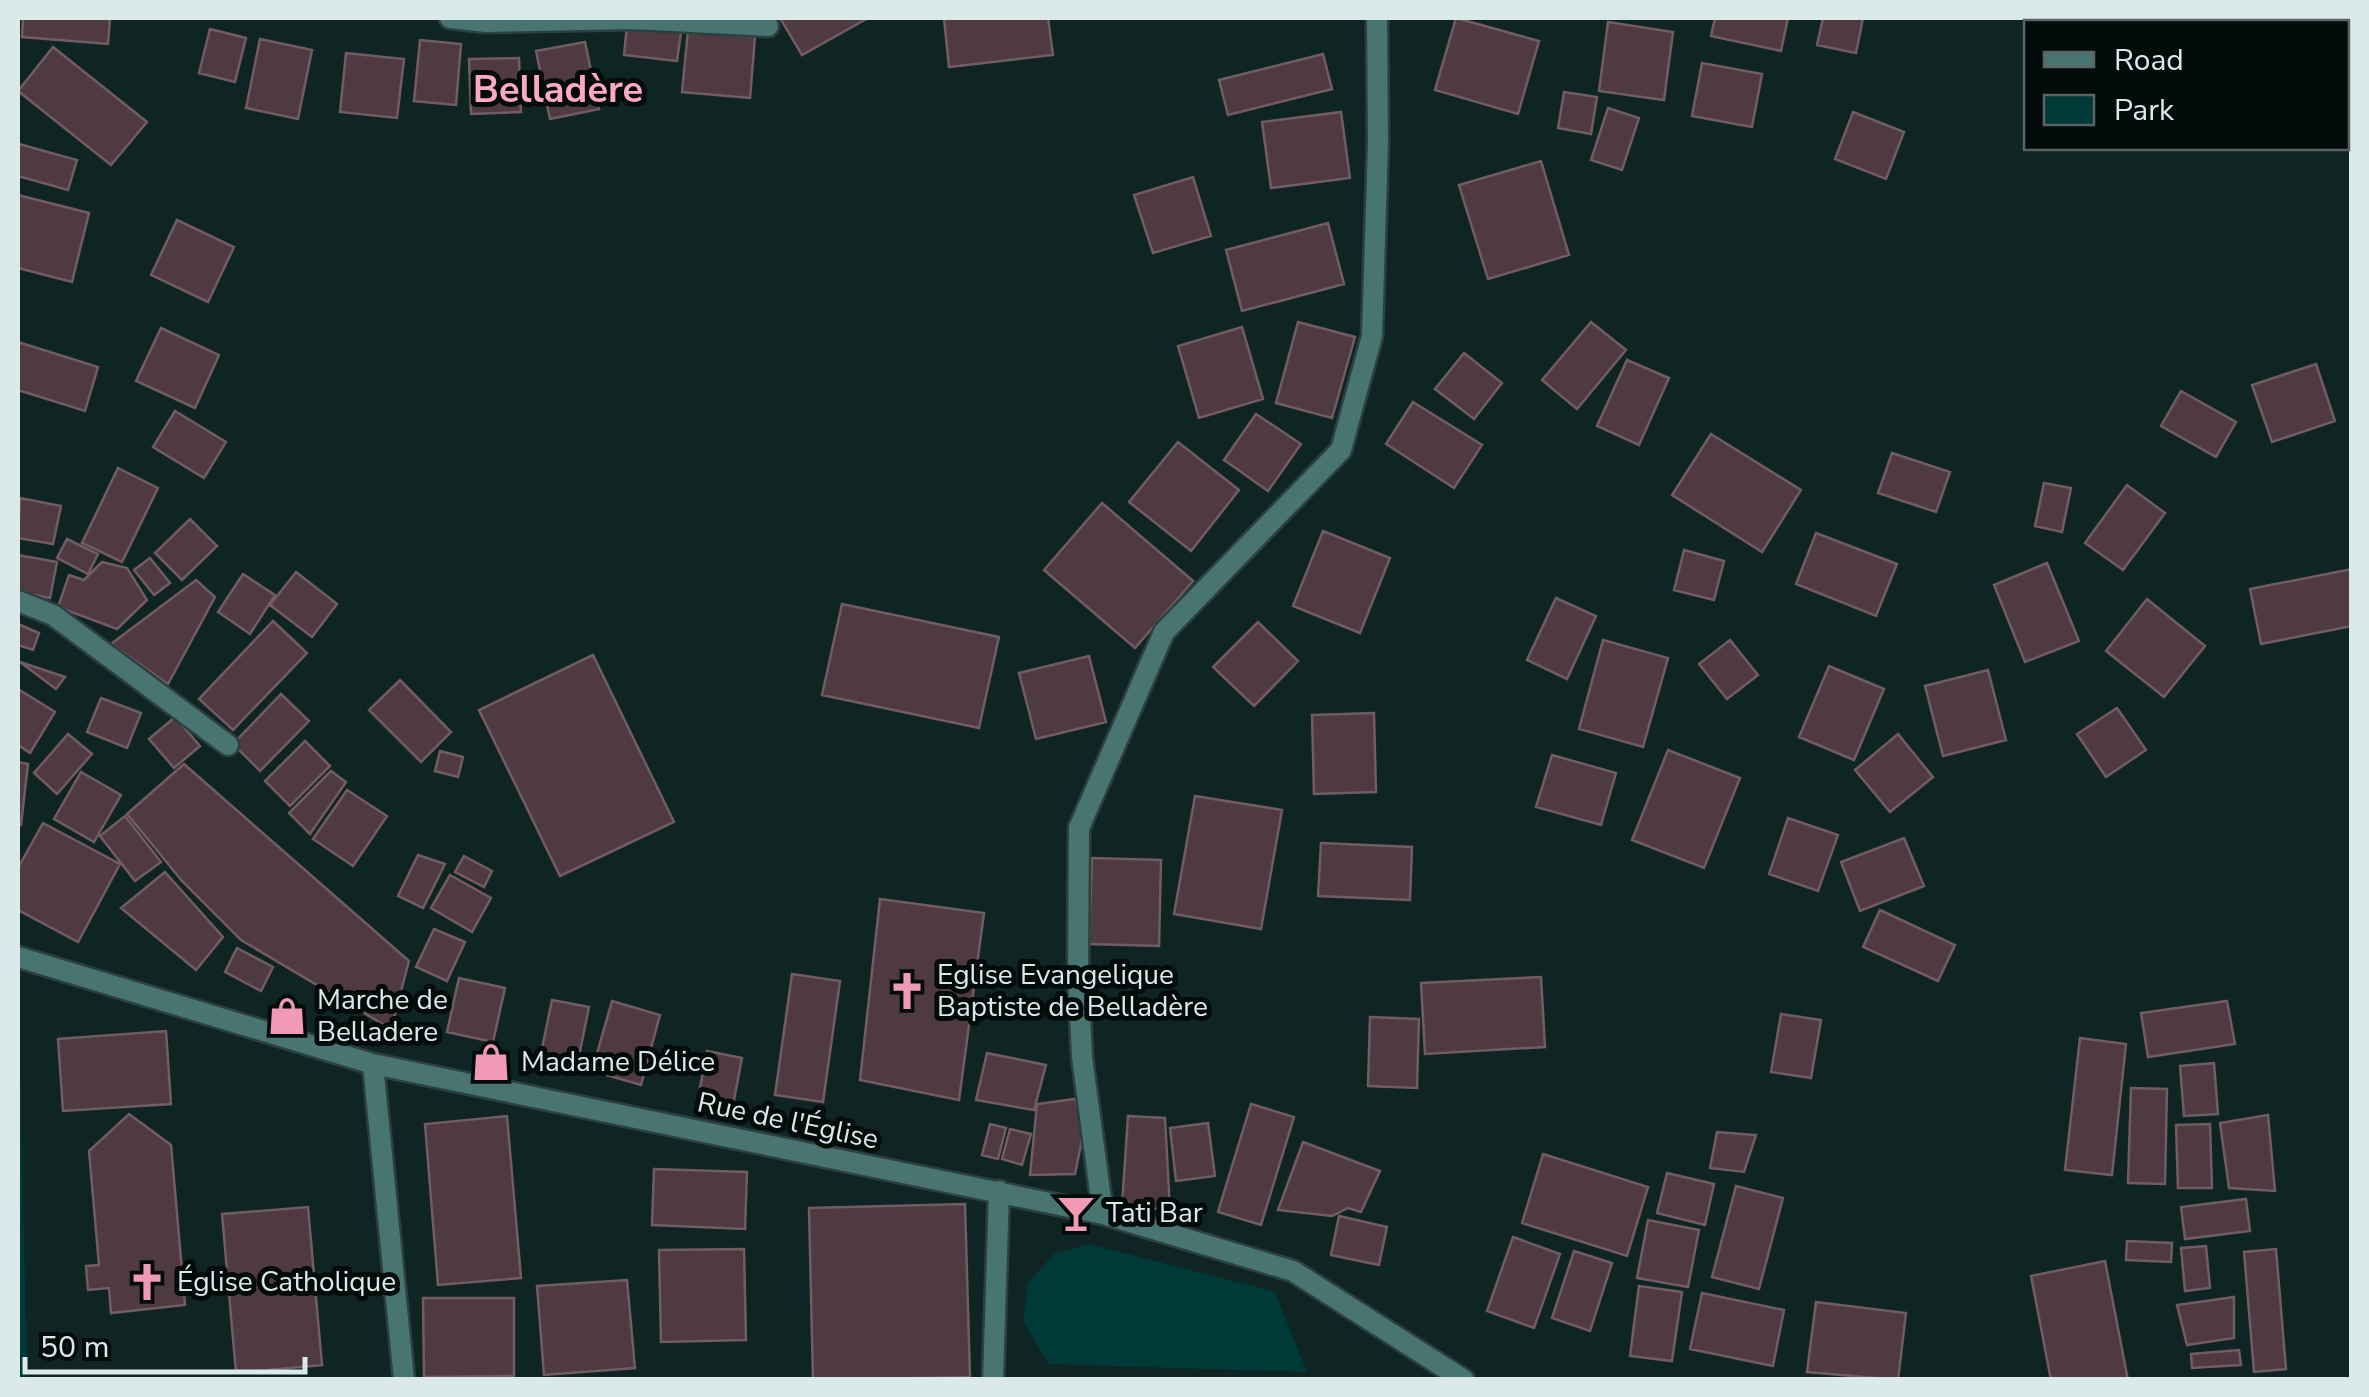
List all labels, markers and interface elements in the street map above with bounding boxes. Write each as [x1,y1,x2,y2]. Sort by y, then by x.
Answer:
legend [2024,20,2349,150]
text: Road [2114,40,2184,81]
district label: Belladère [473,64,643,115]
text: Park [2114,90,2175,131]
place label: Eglise Evangelique Baptiste de Belladère [937,956,1208,1026]
church icon: Eglise Evangelique Baptiste de Belladère [886,970,928,1012]
place label: Marche de Belladere [317,981,448,1051]
shop icon: Marche de Belladere [266,995,308,1037]
shop icon: Madame Délice [470,1041,512,1083]
place label: Madame Délice [521,1043,715,1081]
street label: Rue de l'Église [694,1083,882,1159]
bar icon: Tati Bar [1055,1192,1097,1234]
place label: Tati Bar [1106,1194,1203,1232]
church icon: Église Catholique [126,1261,168,1303]
place label: Église Catholique [177,1263,396,1301]
scale bar [25,1312,305,1374]
text: 50 m [40,1327,109,1368]

